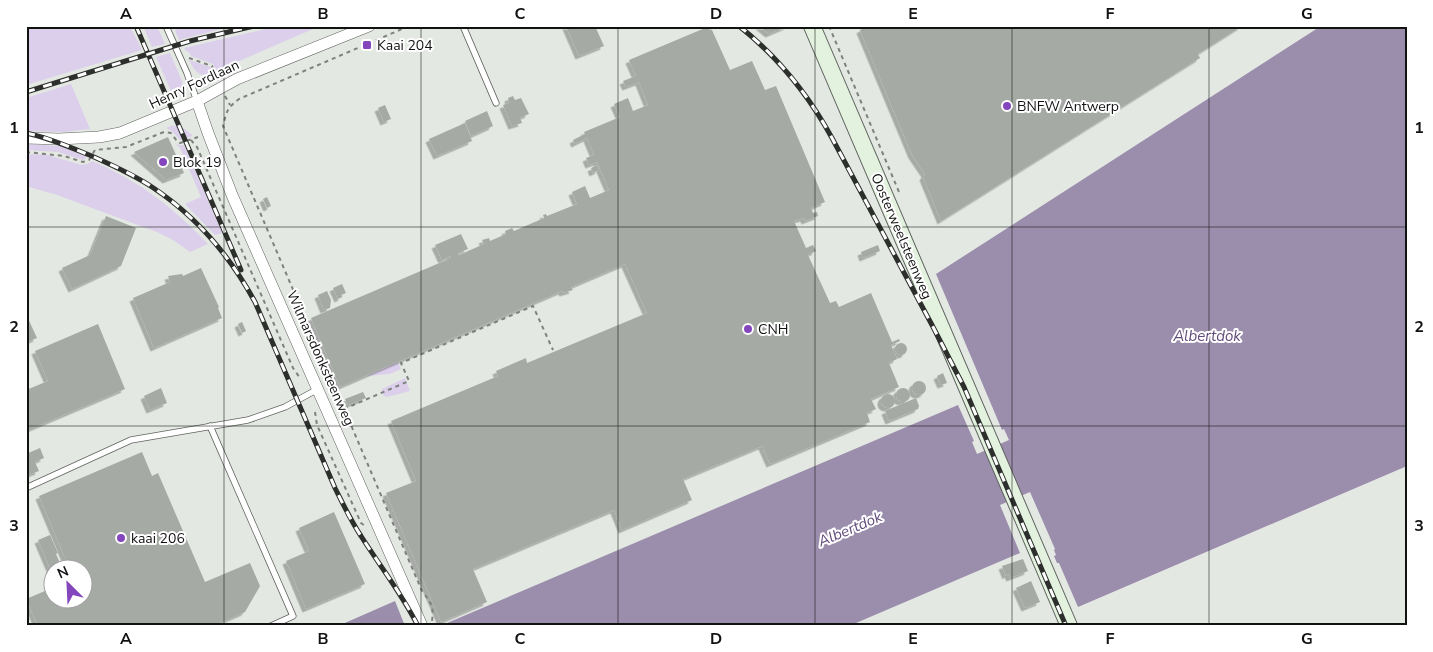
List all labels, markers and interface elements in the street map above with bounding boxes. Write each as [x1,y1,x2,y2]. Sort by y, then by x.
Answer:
text: A [120,3,132,25]
text: B [317,3,329,25]
text: C [515,3,526,25]
text: D [710,3,722,25]
text: E [908,3,918,25]
text: F [1106,3,1115,25]
text: G [1301,3,1313,25]
place label: Kaai 204 [377,36,433,55]
marker: Kaai 204 [361,39,373,51]
street label: Henry Fordlaan [146,55,242,114]
place label: BNFW Antwerp [1017,97,1119,116]
marker: BNFW Antwerp [1001,100,1013,112]
text: 1 [9,117,19,139]
text: 1 [1414,117,1424,139]
place label: Blok 19 [173,153,222,172]
marker: Blok 19 [157,156,169,168]
street label: Oosterweelsteenweg [866,170,937,302]
street label: Wilmarsdonksteenweg [282,288,359,429]
text: 2 [9,316,19,338]
text: 2 [1414,316,1424,338]
place label: CNH [758,320,788,339]
marker: CNH [742,323,754,335]
water label: Albertdok [1172,326,1241,346]
water label: Albertdok [814,506,885,552]
text: 3 [9,515,19,537]
text: 3 [1414,515,1424,537]
place label: kaai 206 [131,529,185,548]
marker: kaai 206 [115,532,127,544]
north arrow [42,560,92,610]
text: N [54,562,72,583]
text: A [120,628,132,650]
text: B [317,628,329,650]
text: C [515,628,526,650]
text: D [710,628,722,650]
text: E [908,628,918,650]
text: F [1106,628,1115,650]
text: G [1301,628,1313,650]

